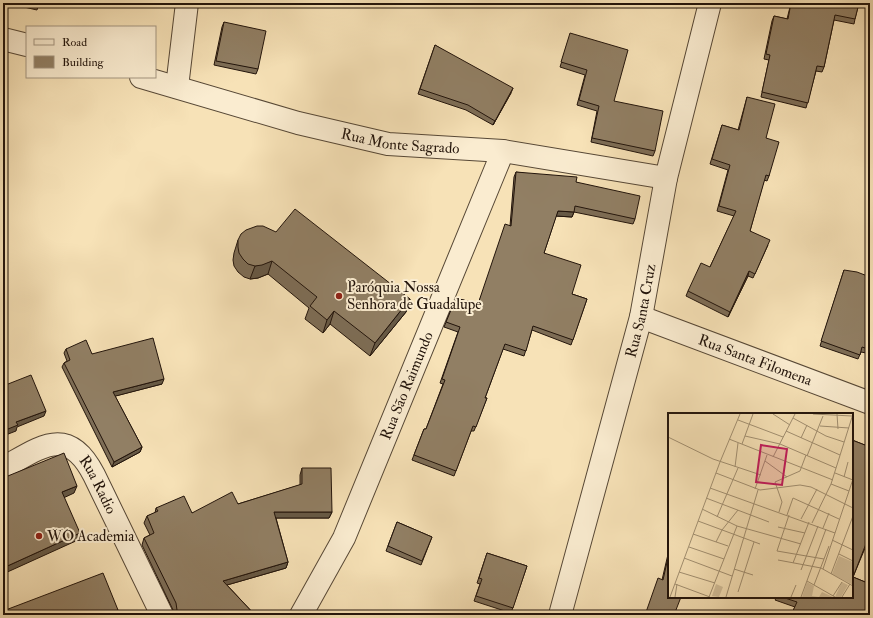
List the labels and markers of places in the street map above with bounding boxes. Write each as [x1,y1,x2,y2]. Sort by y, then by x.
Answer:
place label: Paróquia Nossa Senhora de Guadalupe [347,278,482,315]
marker: Paróquia Nossa Senhora de Guadalupe [334,291,344,301]
place label: WO Academia [46,527,135,546]
marker: WO Academia [34,531,44,541]

